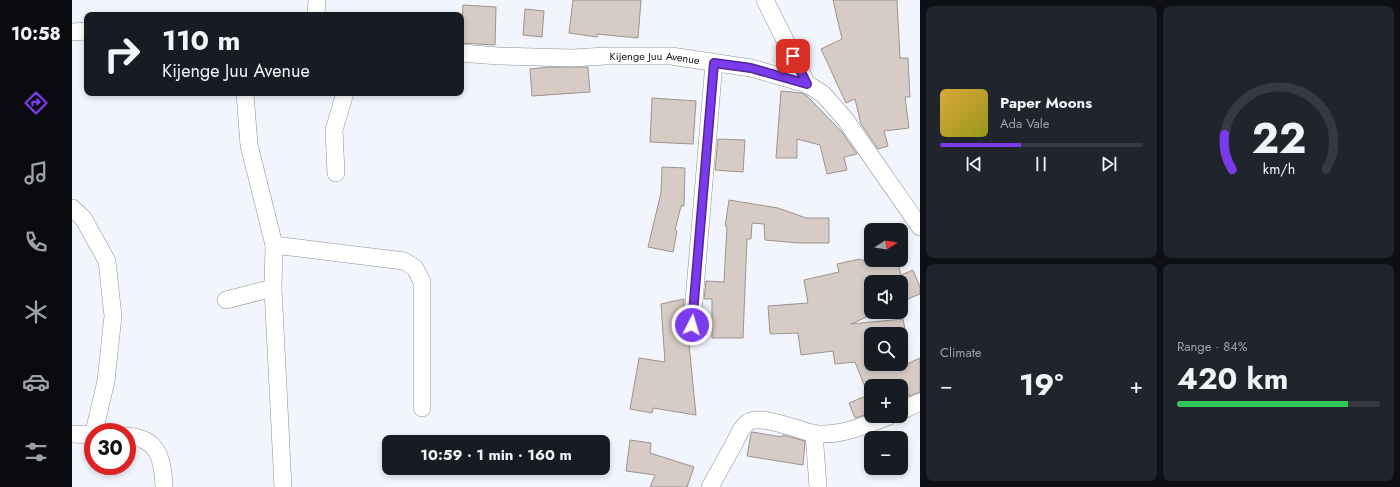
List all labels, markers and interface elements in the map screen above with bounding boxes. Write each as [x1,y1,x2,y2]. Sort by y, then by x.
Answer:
text: 110 m [162,20,240,61]
text: 10:58 [11,21,61,47]
icon: right [96,28,148,80]
pin [776,39,810,73]
icon: arrive [782,45,804,67]
street label: Kijenge Juu Avenue [610,48,701,68]
text: Kijenge Juu Avenue [162,58,310,84]
icon: directions [22,89,50,117]
text: Paper Moons [1000,92,1092,114]
text: 22 [1251,108,1306,169]
text: Ada Vale [1000,114,1049,133]
icon: previous [963,153,985,175]
icon: pause [1030,153,1052,175]
icon: next [1098,153,1120,175]
text: km/h [1262,158,1295,178]
icon: music [22,159,50,187]
north arrow [864,223,908,267]
map controls [864,223,908,475]
icon: phone [22,228,50,256]
button: sound [864,275,908,319]
icon: climate [22,298,50,326]
position arrow [671,304,713,346]
button: search [864,327,908,371]
text: Range · 84% [1177,337,1248,356]
text: Climate [940,343,981,362]
text: 420 km [1177,357,1288,400]
text: 19° [1019,363,1063,406]
icon: car [22,368,50,396]
text: − [940,369,953,401]
text: + [1129,369,1143,401]
button: + [864,379,908,423]
speed limit sign: 30 [84,423,136,475]
button: − [864,431,908,475]
icon: filters [22,438,50,466]
text: 10:59 · 1 min · 160 m [420,444,572,466]

